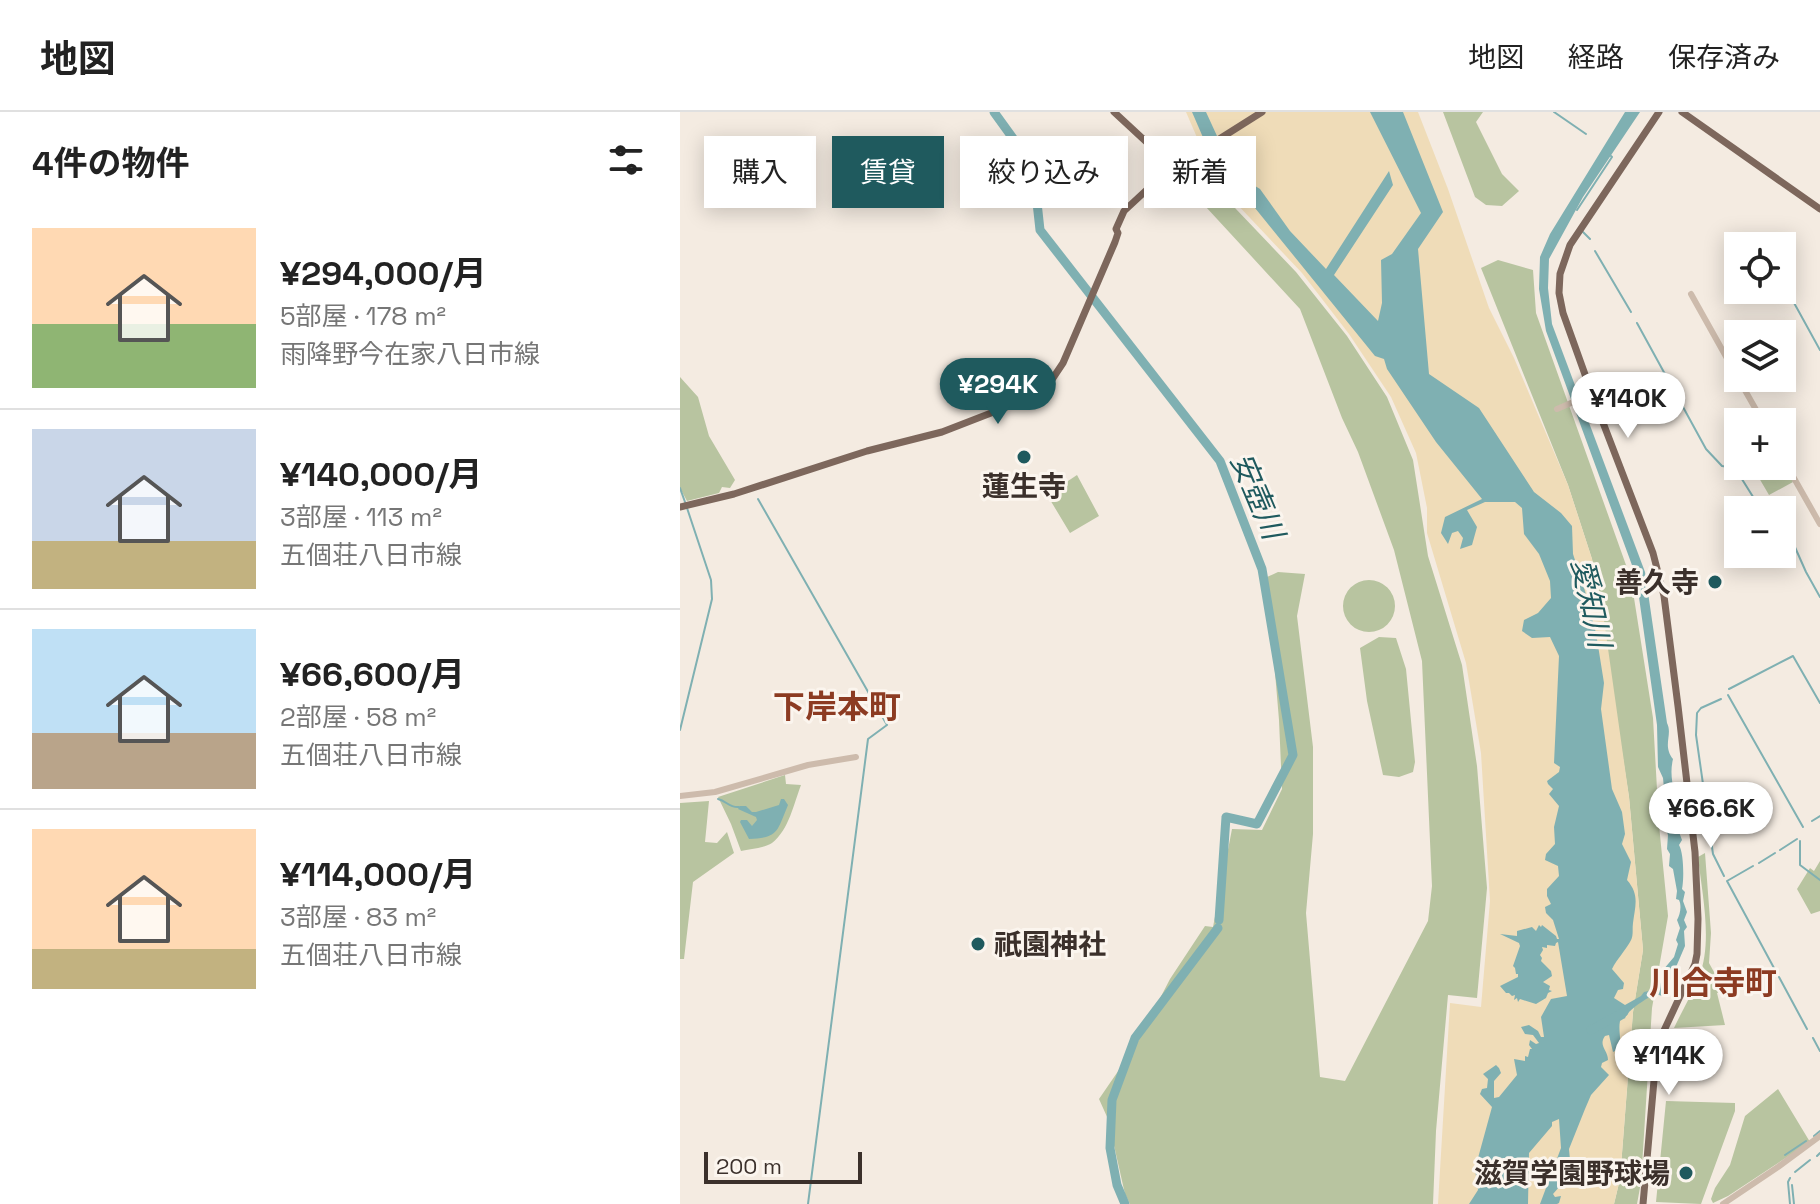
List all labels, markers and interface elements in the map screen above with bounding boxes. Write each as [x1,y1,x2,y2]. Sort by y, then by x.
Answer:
text: 地図 [40,35,116,83]
text: 地図 [1468,39,1524,75]
text: 経路 [1568,39,1624,75]
text: 保存済み [1668,39,1780,75]
chip: 購入 [704,136,816,208]
chip: 賃貸 [832,136,944,208]
chip: 絞り込み [960,136,1128,208]
chip: 新着 [1144,136,1256,208]
icon: filters [604,138,648,182]
text: 4件の物件 [32,142,190,185]
map controls [1724,232,1796,568]
button: locate [1724,232,1796,304]
text: ¥294,000/月 [280,252,487,295]
icon: home [96,260,192,356]
text: 5部屋 · 178 m² [280,299,446,333]
button: layers [1724,320,1796,392]
text: 雨降野今在家八日市線 [280,337,540,371]
pin: ¥294K [942,358,1054,426]
text: ¥294K [958,367,1038,401]
pin: ¥140K [1572,372,1684,440]
text: ¥140K [1589,381,1667,415]
button: + [1724,408,1796,480]
water label: 安壺川 [1222,447,1294,548]
marker: 蓮生寺 [1015,448,1033,466]
text: ¥140,000/月 [280,453,483,496]
icon: home [96,461,192,557]
place label: 蓮生寺 [982,468,1066,504]
button: − [1724,496,1796,568]
text: 3部屋 · 113 m² [280,500,442,534]
text: 五個荘八日市線 [280,538,462,572]
water label: 愛知川 [1563,555,1621,654]
place label: 善久寺 [1615,564,1699,600]
marker: 善久寺 [1706,573,1724,591]
text: ¥66,600/月 [280,653,465,696]
icon: home [96,661,192,757]
district label: 下岸本町 [773,687,901,727]
text: 2部屋 · 58 m² [280,700,436,734]
text: 五個荘八日市線 [280,738,462,772]
pin: ¥66.6K [1646,782,1776,850]
text: ¥66.6K [1667,791,1755,825]
text: ¥114,000/月 [280,853,476,896]
icon: home [96,861,192,957]
text: 3部屋 · 83 m² [280,900,436,934]
place label: 祇園神社 [994,926,1106,962]
marker: 祇園神社 [969,935,987,953]
text: 五個荘八日市線 [280,938,462,972]
district label: 川合寺町 [1649,963,1777,1003]
pin: ¥114K [1613,1029,1725,1097]
text: ¥114K [1633,1038,1705,1072]
scale bar [704,1148,862,1184]
text: 200 m [716,1152,782,1180]
place label: 滋賀学園野球場 [1474,1155,1670,1191]
marker: 滋賀学園野球場 [1677,1164,1695,1182]

